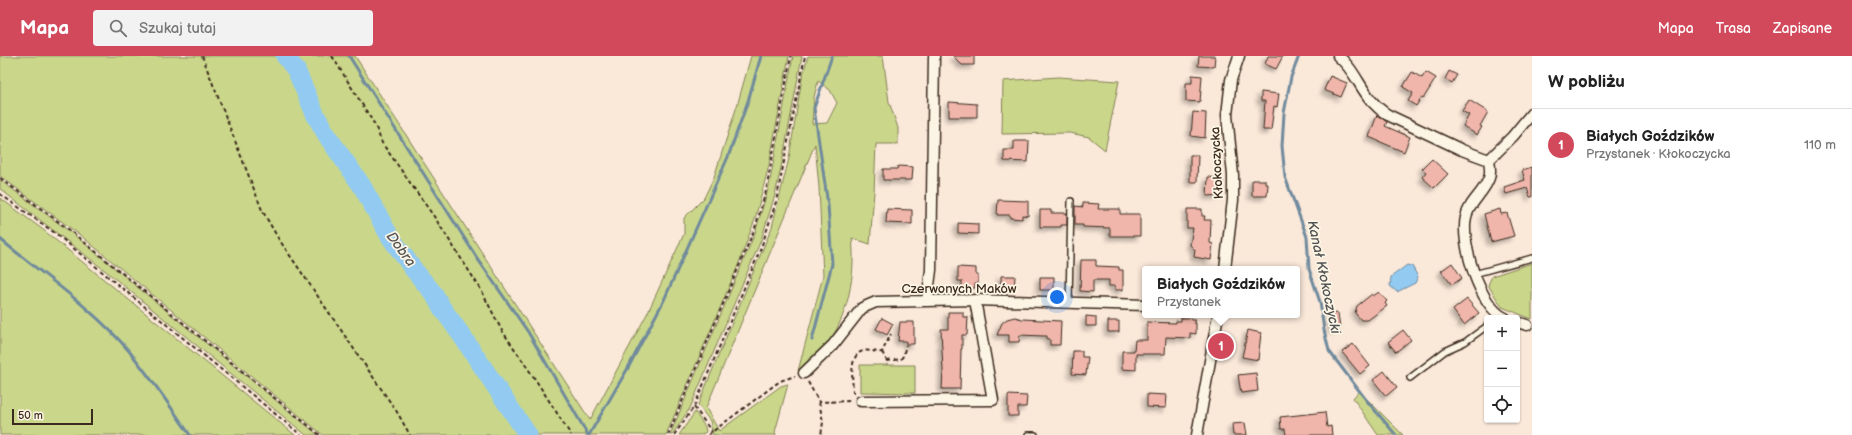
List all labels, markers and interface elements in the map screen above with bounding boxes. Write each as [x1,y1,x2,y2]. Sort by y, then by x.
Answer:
search box [93,10,373,46]
text: Mapa [20,17,69,40]
icon: search [107,17,129,39]
text: Szukaj tutaj [139,19,216,38]
text: Mapa [1658,20,1694,37]
text: Trasa [1716,20,1751,37]
text: Zapisane [1773,20,1832,37]
text: W pobliżu [1548,72,1625,92]
street label: Kłokoczycka [1207,126,1227,200]
text: Białych Goździków [1586,127,1714,146]
text: 1 [1558,137,1564,153]
text: 110 m [1804,137,1836,153]
text: Przystanek · Kłokoczycka [1586,146,1731,162]
water label: Kanał Kłokoczycki [1304,219,1344,336]
water label: Dobra [383,228,419,270]
popup [1142,266,1300,318]
text: Białych Goździków [1157,275,1285,294]
street label: Czerwonych Maków [902,281,1017,297]
your location [1047,287,1067,307]
text: Przystanek [1157,294,1221,310]
map controls [1484,315,1520,423]
button: + [1484,315,1520,351]
pin: 1 [1208,331,1234,361]
button: − [1484,351,1520,387]
button: locate [1484,387,1520,423]
scale bar [12,407,93,426]
text: 50 m [18,409,43,422]

